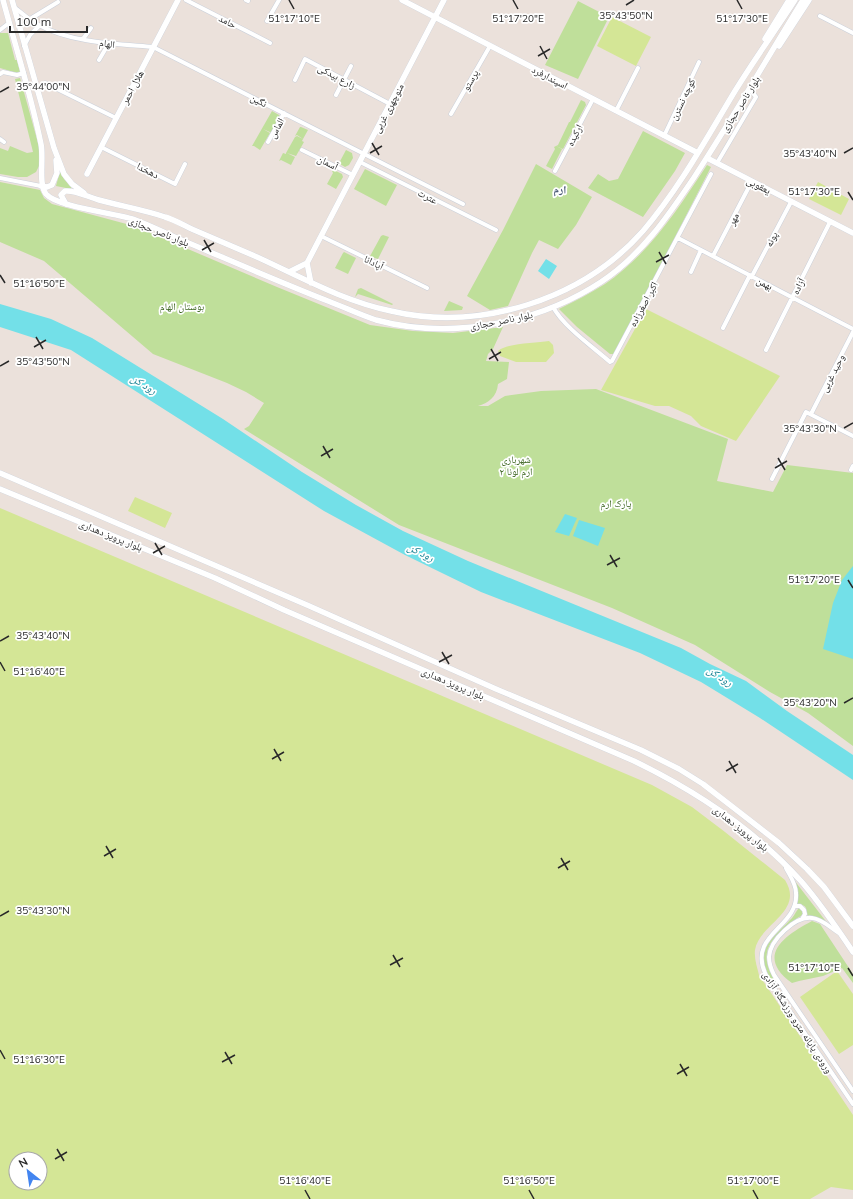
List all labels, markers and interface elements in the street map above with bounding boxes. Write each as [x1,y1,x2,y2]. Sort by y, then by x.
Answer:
scale bar [10,8,87,34]
text: 35°43'50"N [599,9,653,22]
street label: حامد [217,12,239,32]
text: 51°17'10"E [268,12,320,25]
text: 51°17'20"E [492,12,544,25]
text: 51°17'30"E [716,12,768,25]
text: 100 m [16,14,51,29]
street label: الهام [98,36,116,52]
street label: زارع بیدکی [316,61,358,92]
street label: اسپندارفرد [529,63,570,92]
street label: پرستو [459,67,482,93]
street label: هلال احمر [118,68,147,107]
street label: بلوار ناصر حجازی [718,73,763,135]
street label: کوچه نسترن [667,76,698,122]
text: 35°44'00"N [16,80,70,93]
street label: منوچهری غربی [370,81,407,135]
street label: نگین [248,91,269,110]
street label: الماس [266,116,287,141]
street label: ارکیده [563,122,585,148]
text: 35°43'40"N [783,147,837,160]
street label: آسمان [315,152,341,173]
street label: دهخدا [135,159,161,181]
street label: یعقوبی [744,174,773,197]
district label: ارم [554,182,566,197]
text: 51°17'30"E [788,185,840,198]
street label: عترت [416,186,440,207]
street label: مهر [724,210,742,229]
street label: بلوار ناصر حجازی [127,213,191,250]
street label: پونه [762,229,781,249]
street label: آپادانا [362,252,386,273]
street label: بهمن [754,274,775,293]
street label: آزاده [789,275,808,297]
text: 51°16'50"E [13,277,65,290]
street label: اکبر اصغرزاده [626,280,661,329]
park label: بوستان الهام [160,300,204,314]
street label: بلوار ناصر حجازی [468,308,534,333]
street label: وحید غربی [817,352,848,394]
text: 35°43'50"N [16,355,70,368]
water label: رود کن [128,371,160,397]
text: 35°43'30"N [783,422,837,435]
park label: شهربازی ارم لونا ۲ [500,453,532,479]
park label: پارک ارم [601,497,631,511]
street label: بلوار پرویز دهداری [77,517,145,554]
water label: رود کن [405,539,437,565]
text: 51°17'20"E [788,573,840,586]
text: 35°43'40"N [16,629,70,642]
water label: رود کن [705,663,735,689]
street label: بلوار پرویز دهداری [419,664,487,703]
text: 51°16'40"E [13,665,65,678]
text: 35°43'20"N [783,696,837,709]
street label: بلوار پرویز دهداری [710,803,771,854]
text: 35°43'30"N [16,904,70,917]
text: 51°17'10"E [788,961,840,974]
street label: ورودی پایانه مترو ورزشگاه آزادی [760,969,836,1076]
text: 51°16'30"E [13,1053,65,1066]
north arrow [8,1151,48,1191]
text: N [16,1154,30,1170]
text: 51°16'40"E [279,1174,331,1187]
text: 51°16'50"E [503,1174,555,1187]
text: 51°17'00"E [727,1174,779,1187]

